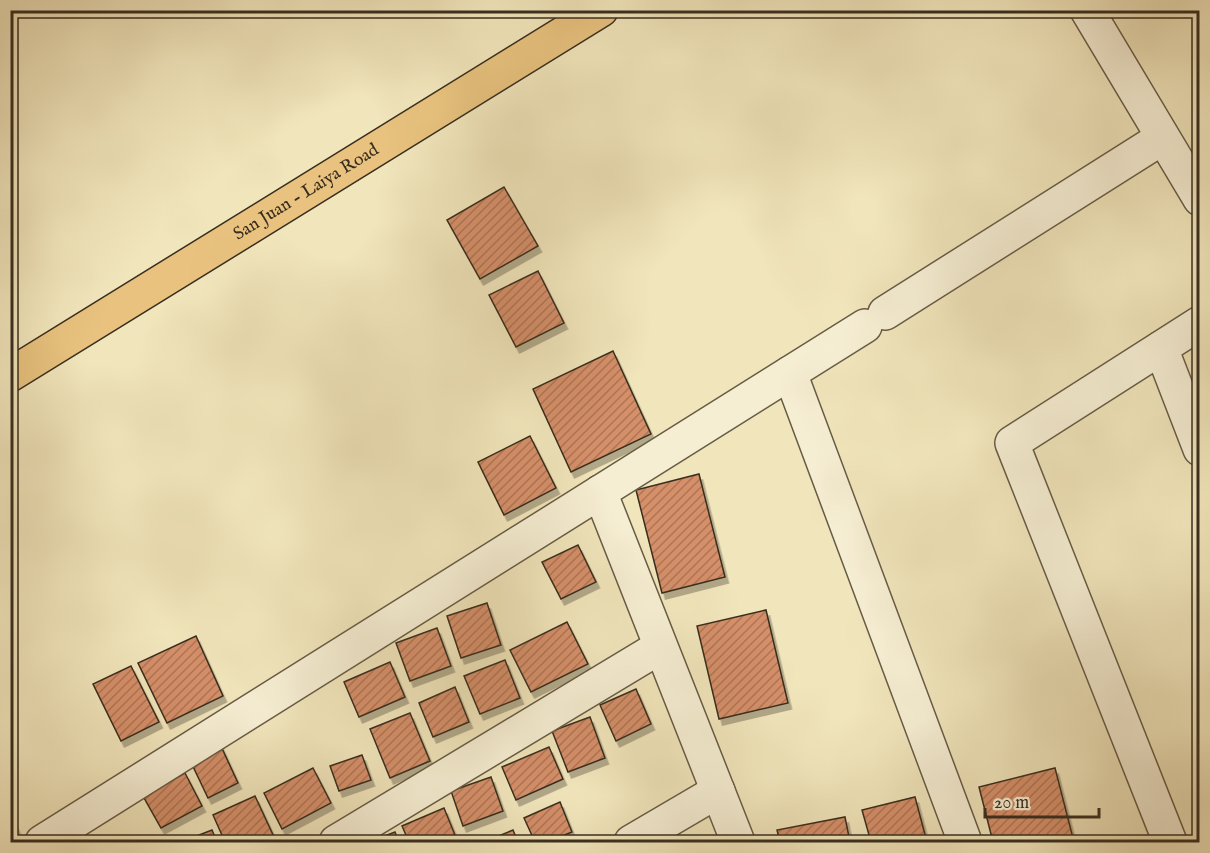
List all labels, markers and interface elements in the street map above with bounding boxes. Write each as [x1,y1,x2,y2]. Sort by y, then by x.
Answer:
street label: San Juan - Laiya Road [229,138,383,246]
scale bar [985,781,1099,819]
text: 20 m [994,792,1029,815]

